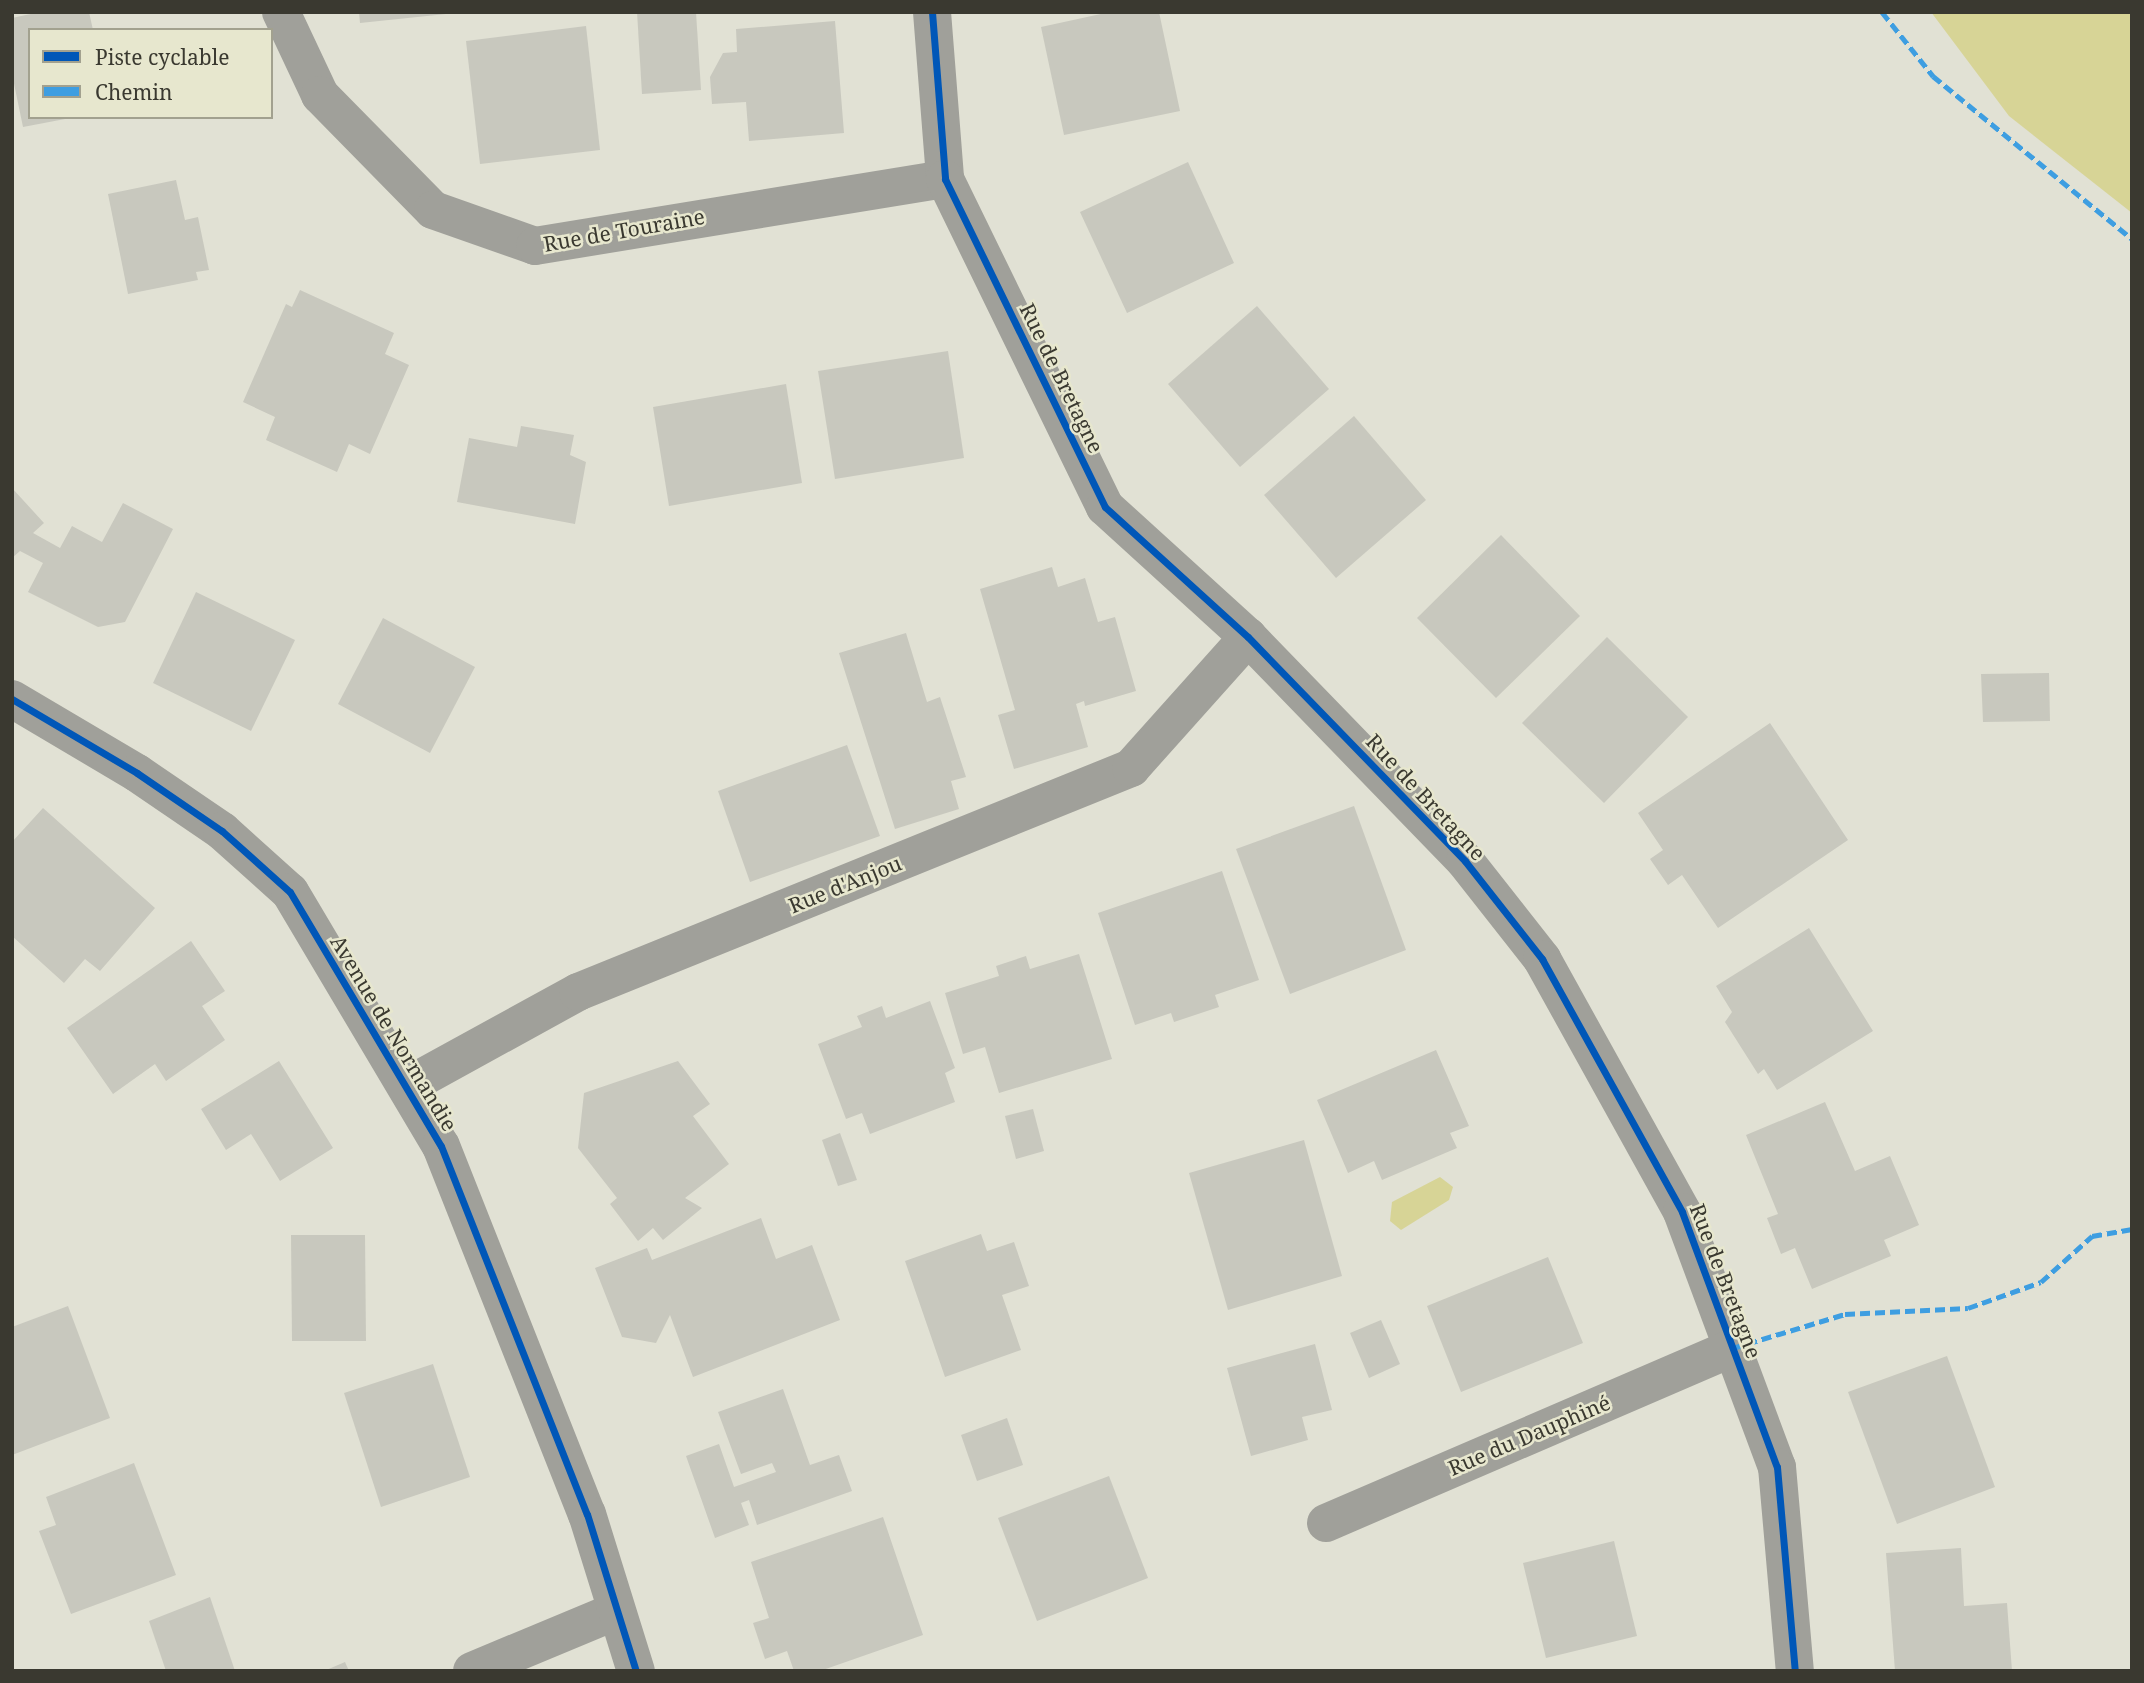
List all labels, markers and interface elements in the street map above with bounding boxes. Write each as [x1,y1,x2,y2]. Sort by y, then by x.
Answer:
legend [28,28,273,119]
text: Piste cyclable [95,43,229,71]
text: Chemin [95,78,173,106]
street label: Rue de Touraine [541,203,707,257]
street label: Rue de Bretagne [1015,299,1109,457]
street label: Rue de Bretagne [1361,729,1491,865]
street label: Rue d'Anjou [785,850,905,918]
street label: Avenue de Normandie [325,930,463,1136]
street label: Rue de Bretagne [1685,1200,1767,1362]
street label: Rue du Dauphiné [1444,1389,1614,1481]

